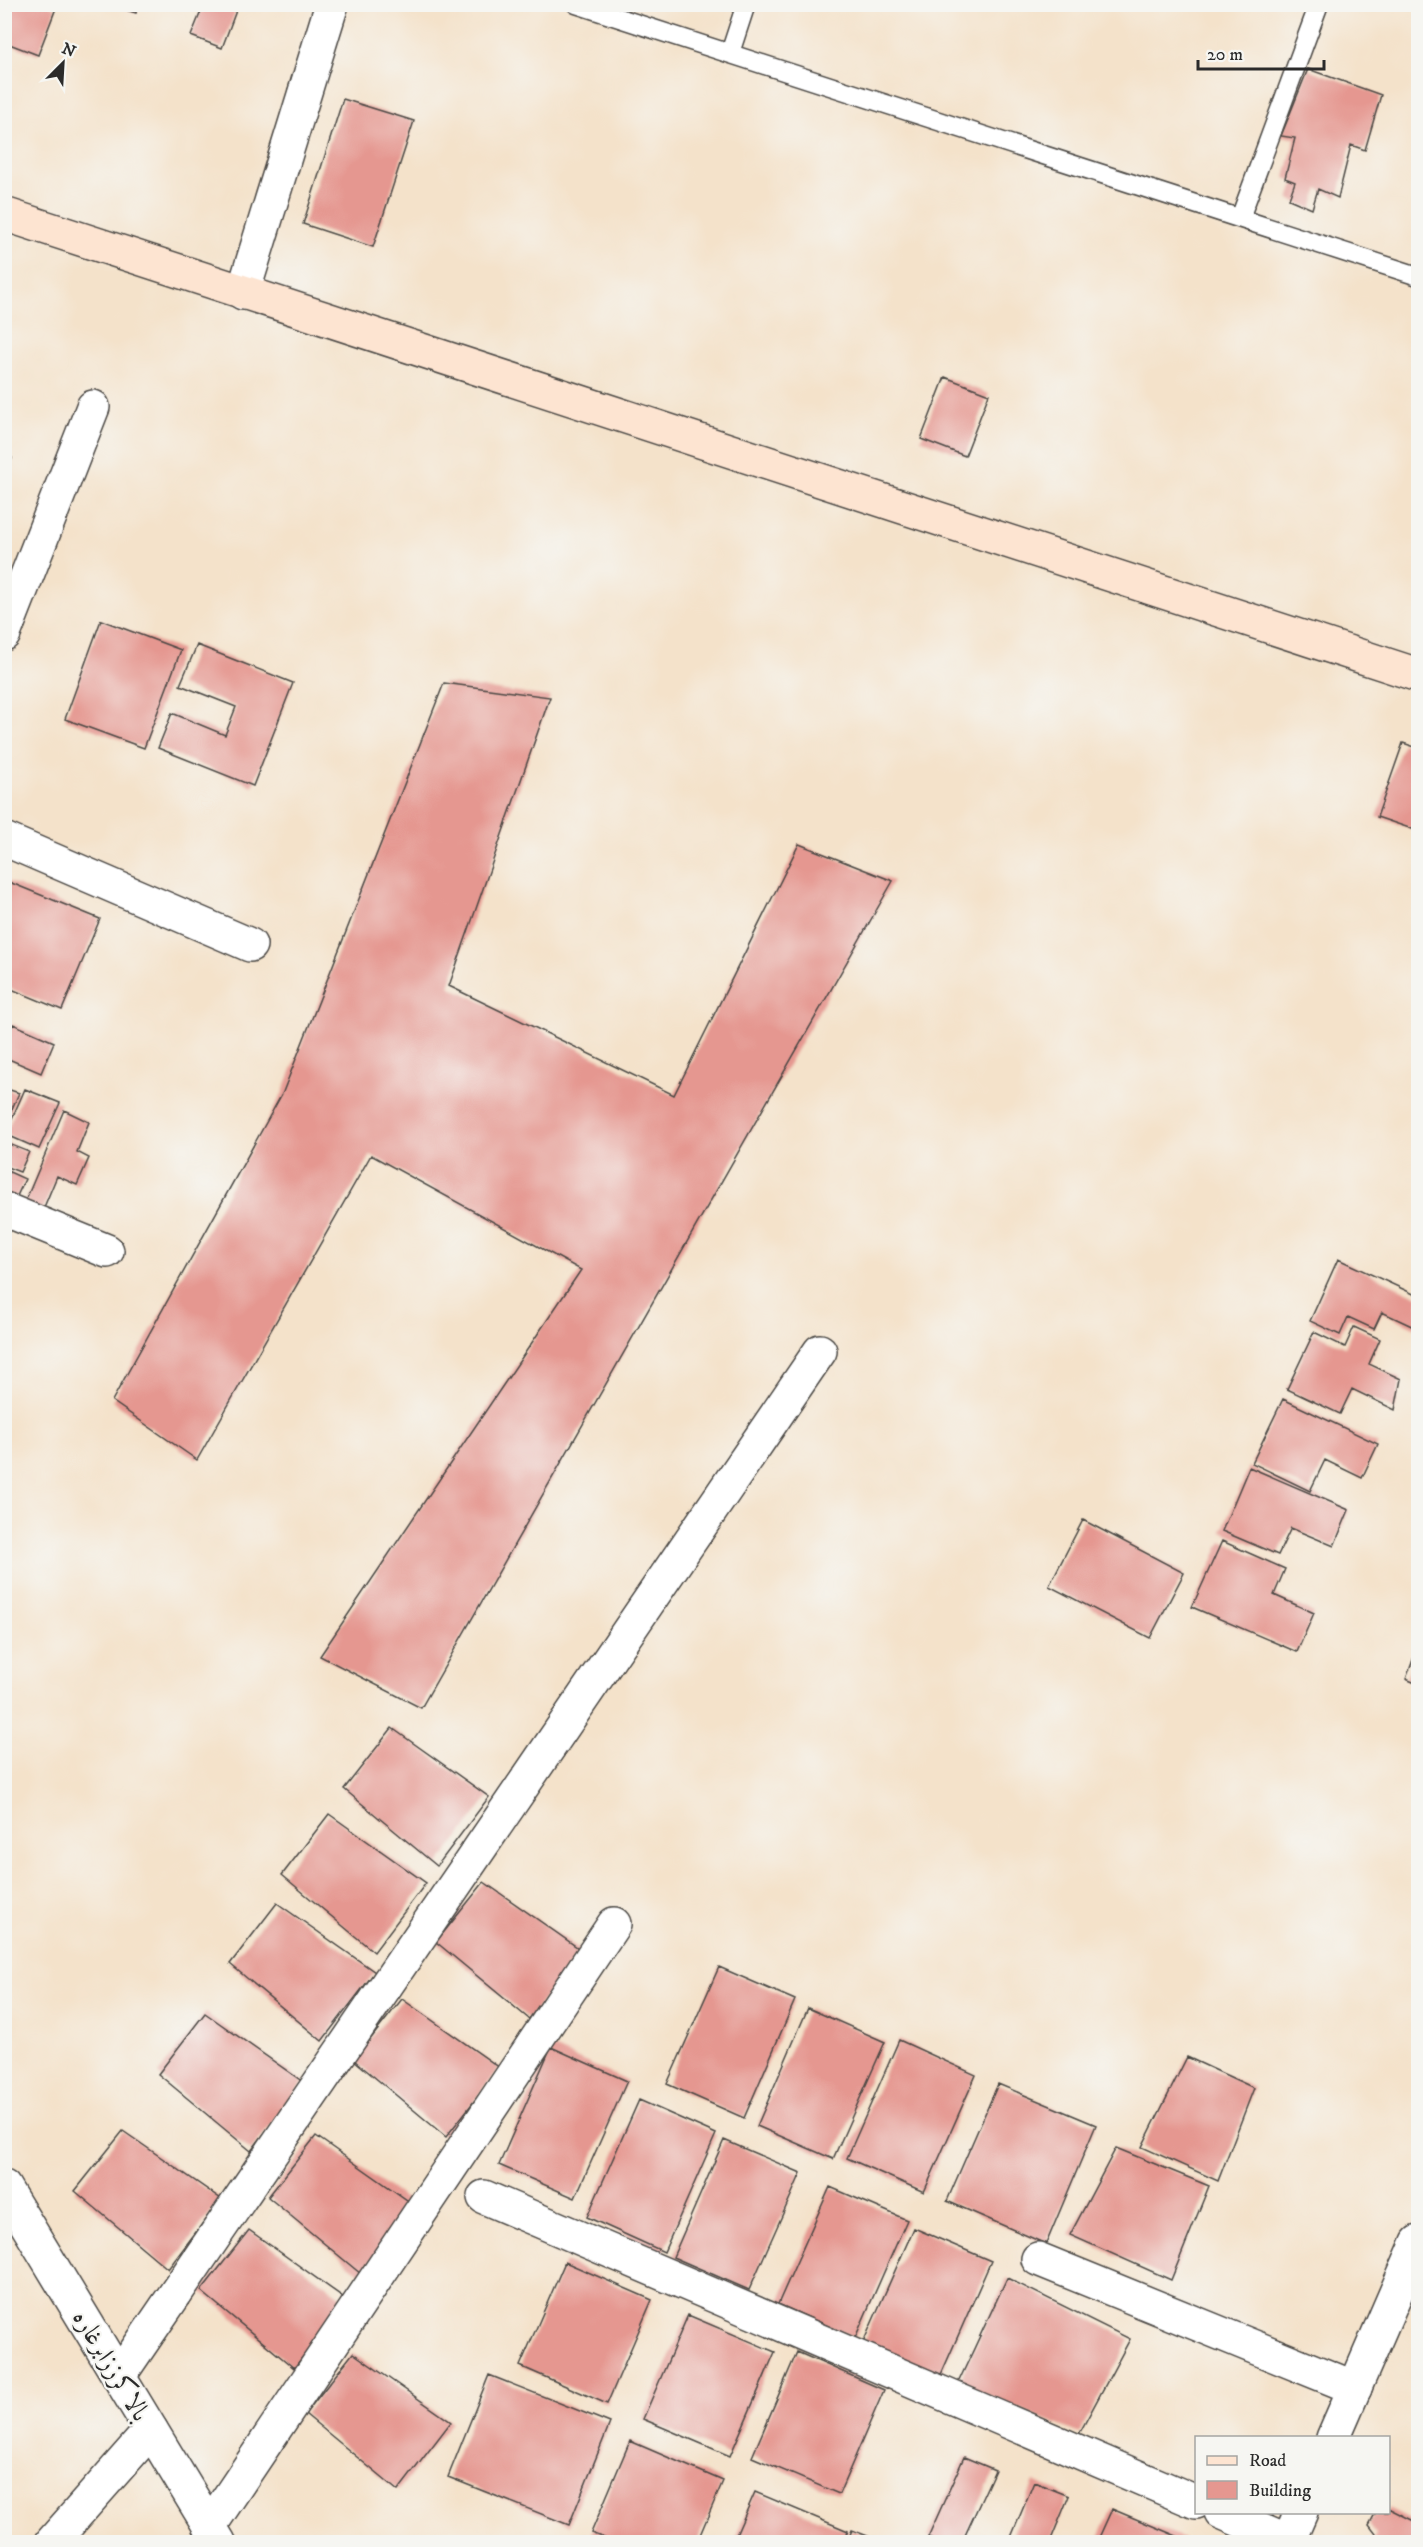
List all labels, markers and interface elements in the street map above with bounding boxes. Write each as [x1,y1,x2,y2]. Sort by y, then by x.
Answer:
north arrow [33,33,93,93]
scale bar [1198,33,1324,71]
text: N [59,38,79,62]
text: 20 m [1207,44,1243,66]
street label: بالاکرززابرغاره [65,2304,157,2428]
legend [1195,2436,1390,2514]
text: Road [1249,2450,1286,2472]
text: Building [1249,2480,1311,2502]

